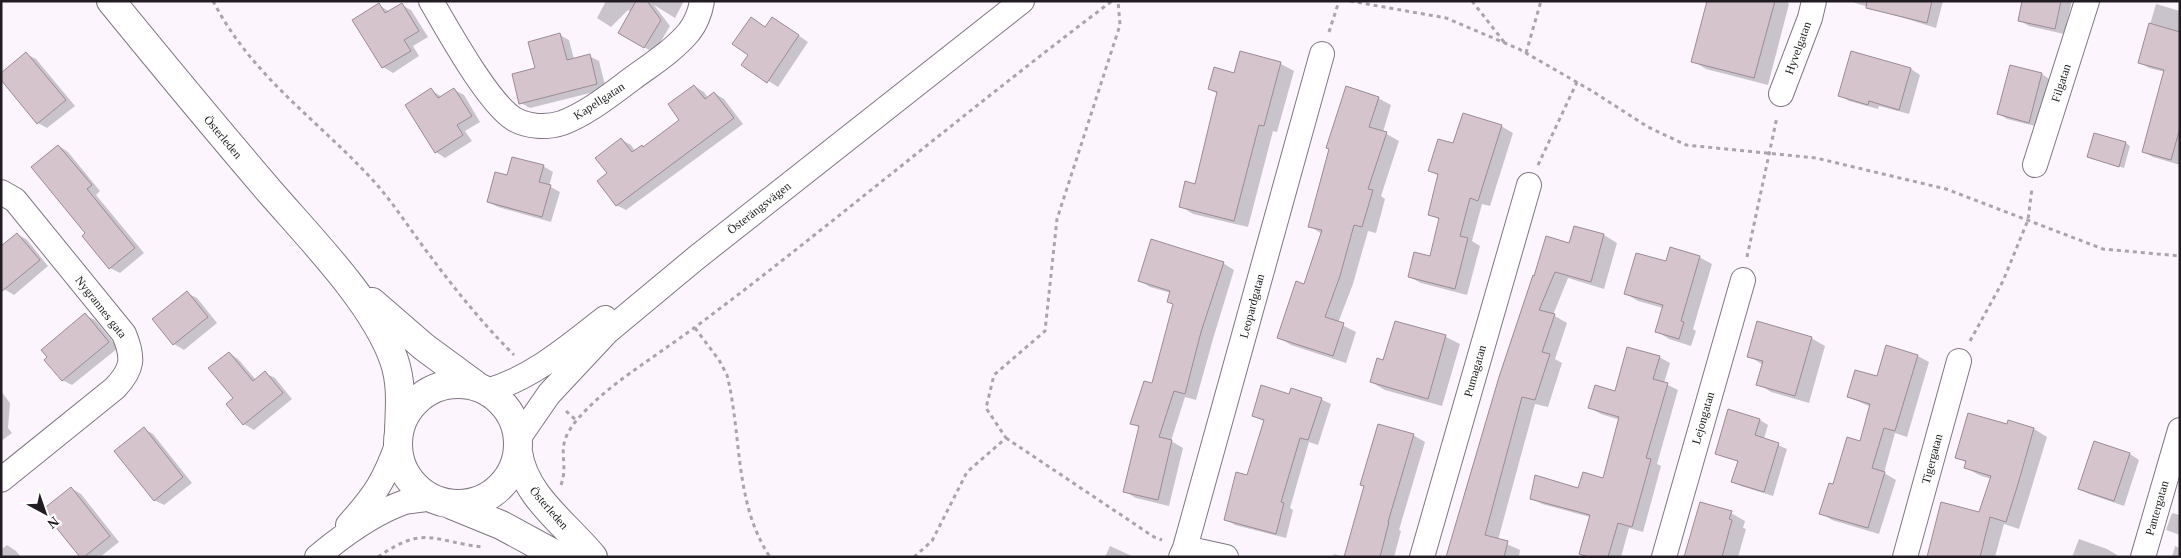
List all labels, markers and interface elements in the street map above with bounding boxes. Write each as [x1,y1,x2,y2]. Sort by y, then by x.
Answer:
street label: Hyvelgatan [1782,20,1814,76]
street label: Filgatan [2048,62,2074,104]
street label: Kapellgatan [571,79,627,123]
street label: Österleden [201,113,245,161]
street label: Österängsvägen [724,179,794,237]
street label: Leopardgatan [1237,272,1267,340]
street label: Nygrannes gata [72,273,130,341]
street label: Pumagatan [1461,343,1489,399]
street label: Lejongatan [1689,390,1717,446]
street label: Tigergatan [1919,432,1945,486]
street label: Pantergatan [2142,479,2172,537]
street label: Österleden [527,484,571,532]
north arrow [20,488,70,538]
text: N [44,514,62,532]

